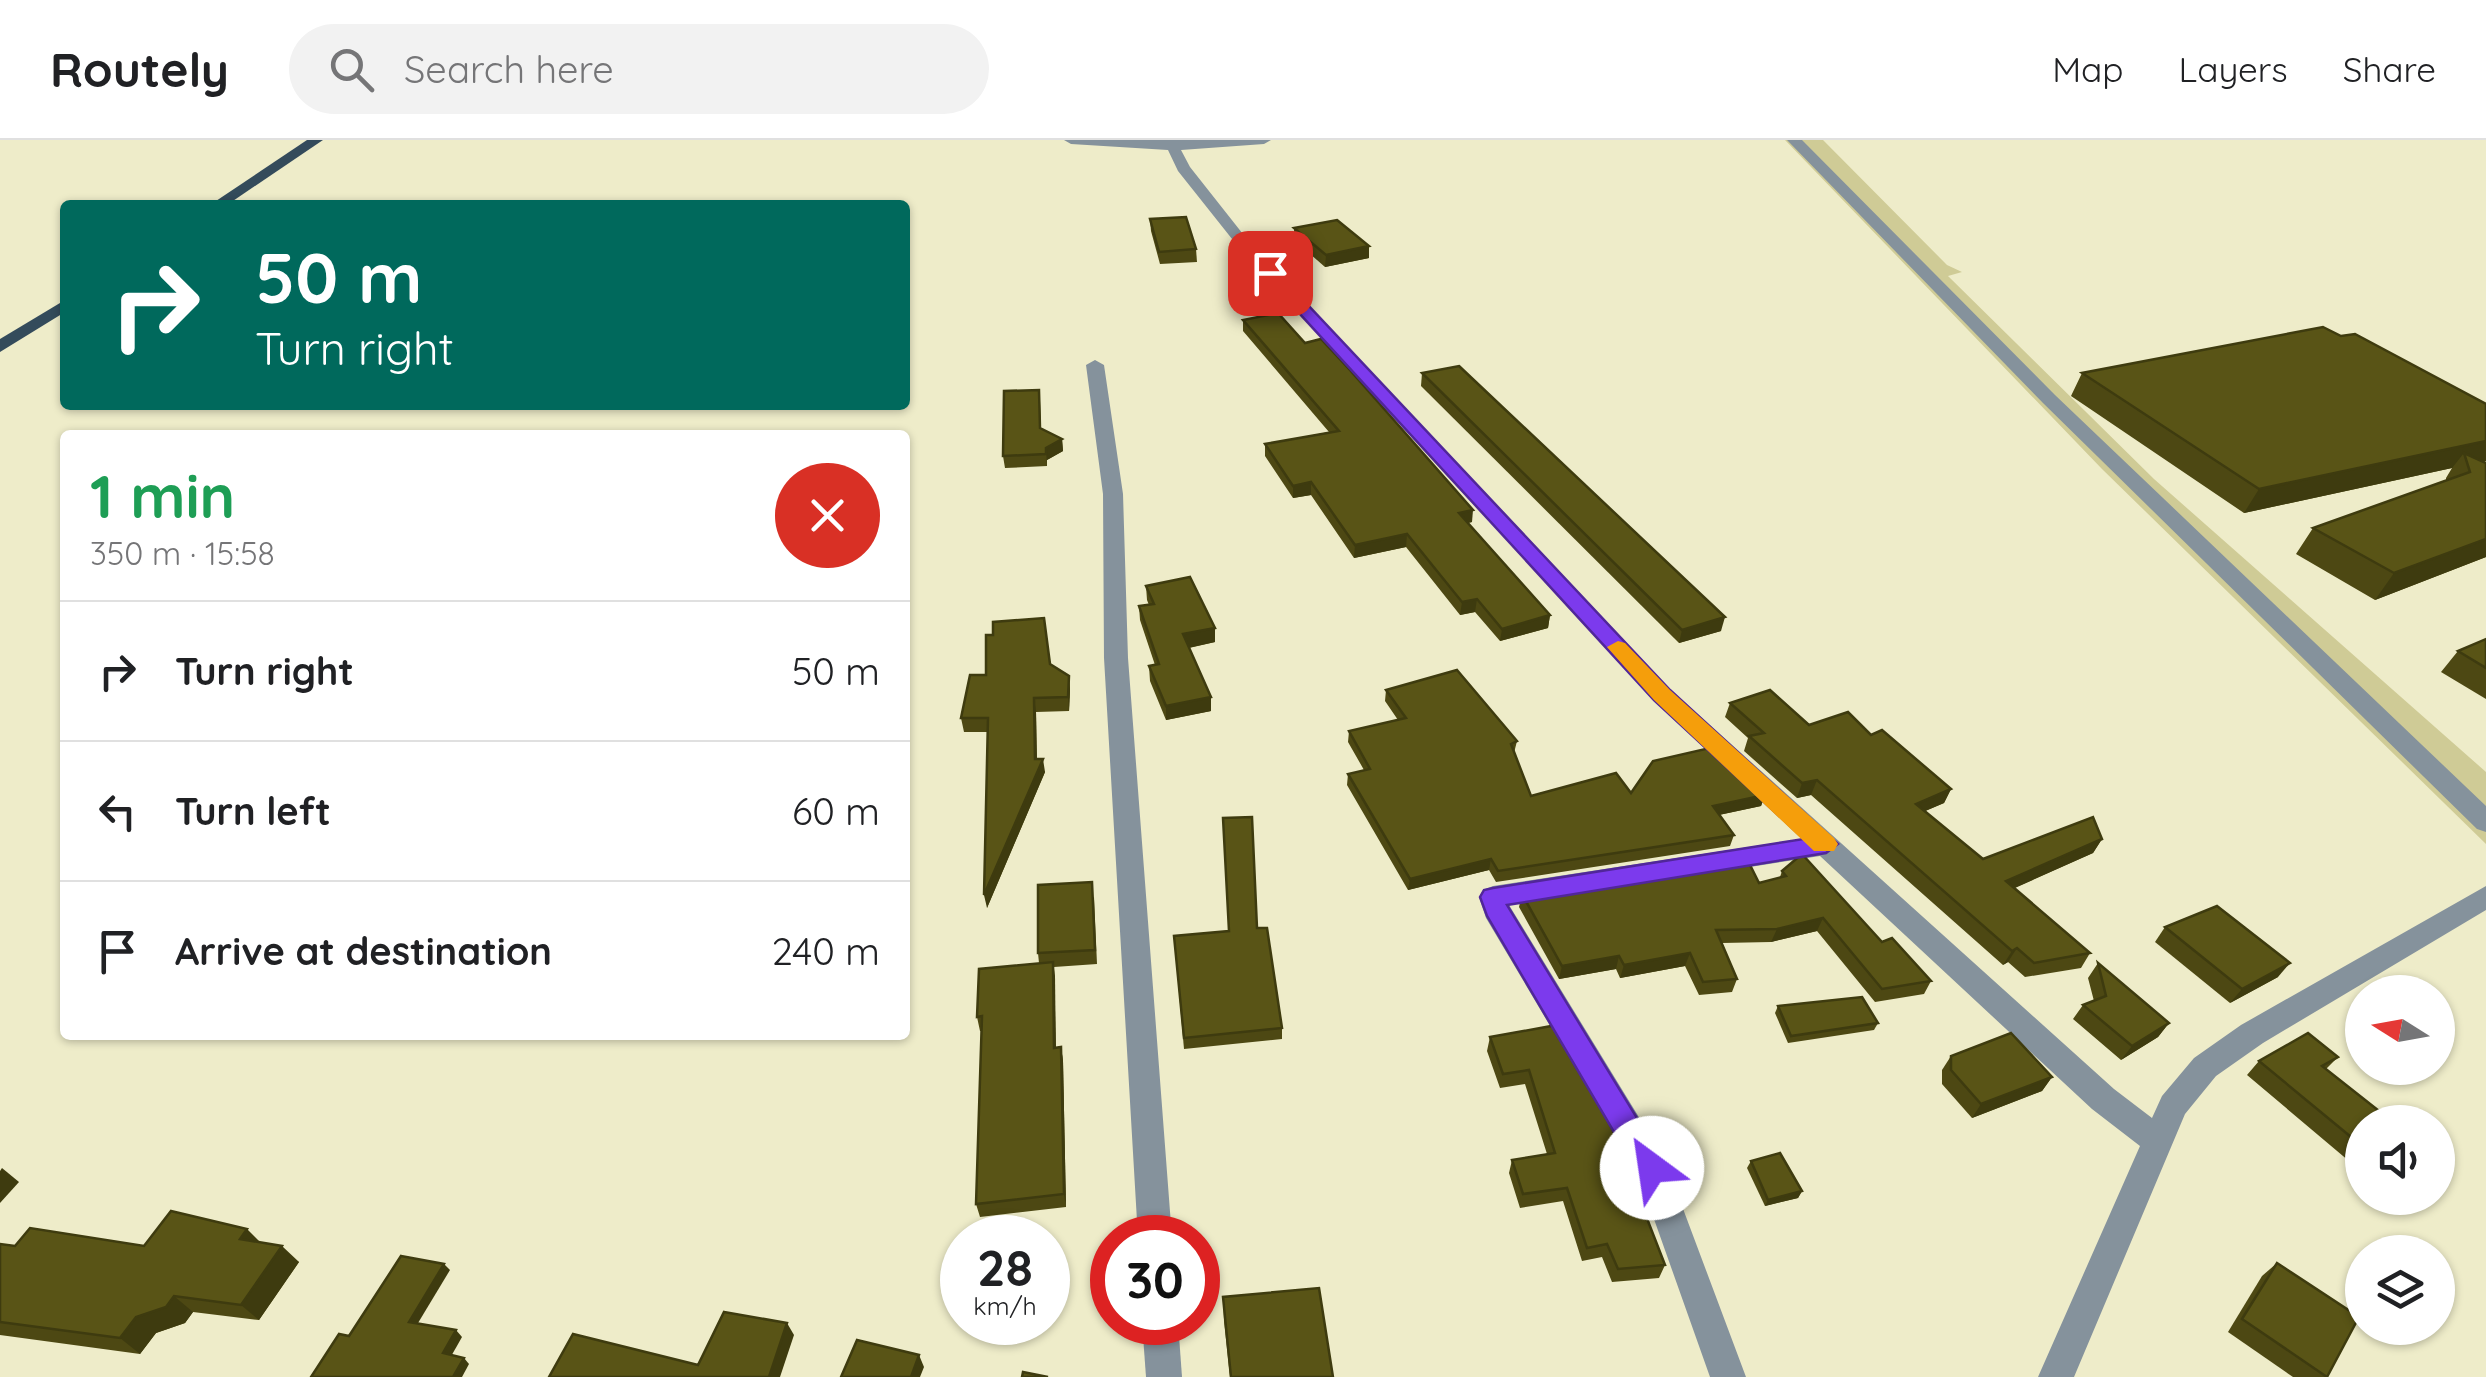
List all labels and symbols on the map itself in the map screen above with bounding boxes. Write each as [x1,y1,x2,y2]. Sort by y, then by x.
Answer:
pin [1228,231,1313,316]
north arrow [2345,975,2455,1085]
position arrow [1600,1116,1704,1220]
speed limit sign: 30 [1090,1215,1220,1345]

